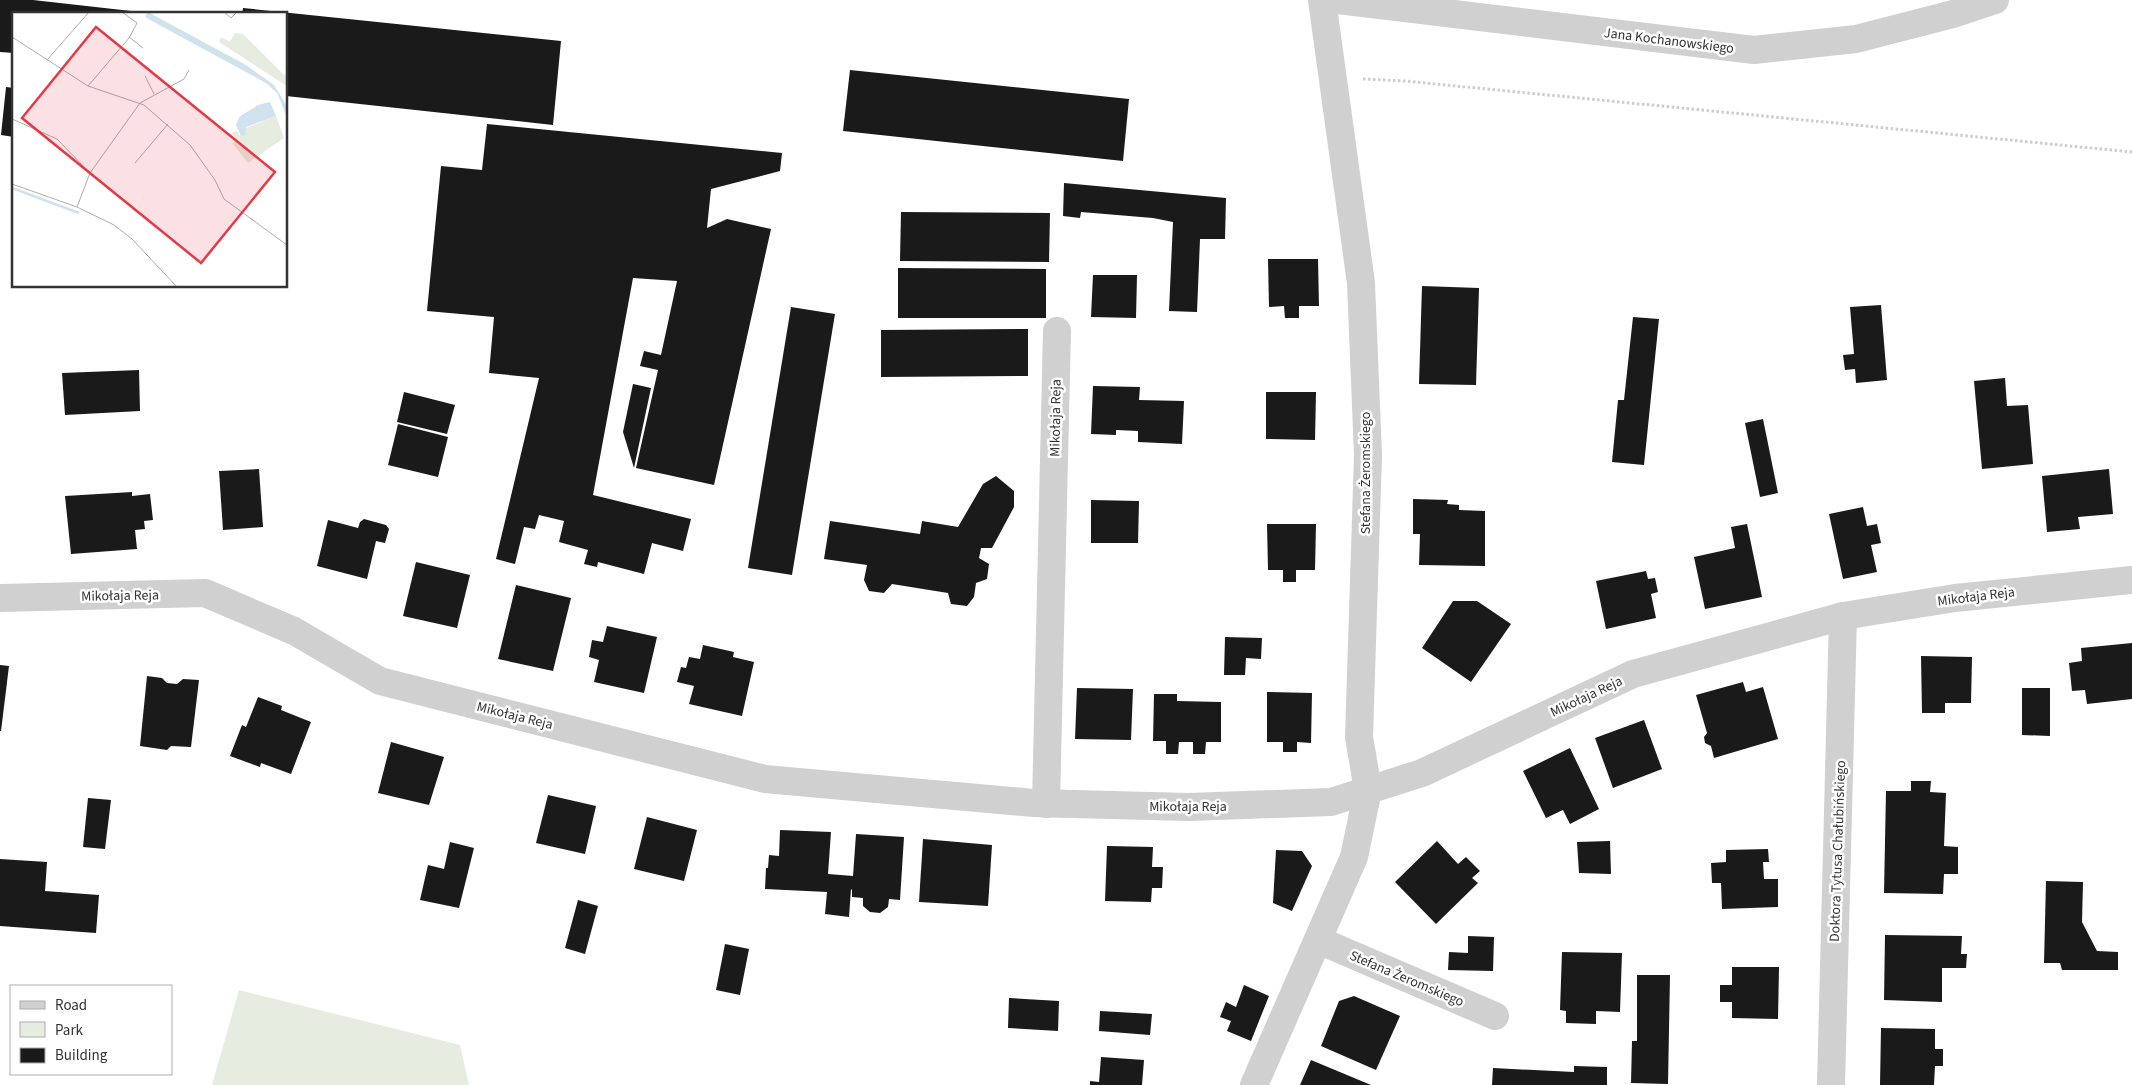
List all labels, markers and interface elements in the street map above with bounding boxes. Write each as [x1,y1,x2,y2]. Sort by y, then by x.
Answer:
inset map [12,12,288,288]
street label: Jana Kochanowskiego [1603,23,1735,59]
street label: Mikołaja Reja [1045,379,1067,457]
street label: Stefana Żeromskiego [1356,412,1376,534]
street label: Mikołaja Reja [1936,582,2016,612]
street label: Mikołaja Reja [81,585,159,607]
street label: Mikołaja Reja [1547,671,1626,722]
street label: Mikołaja Reja [475,697,555,735]
street label: Doktora Tytusa Chałubińskiego [1825,760,1851,942]
street label: Mikołaja Reja [1149,797,1227,817]
street label: Stefana Żeromskiego [1346,946,1467,1012]
legend [10,985,172,1075]
text: Road [55,995,87,1016]
text: Park [55,1020,84,1041]
text: Building [55,1045,108,1066]

